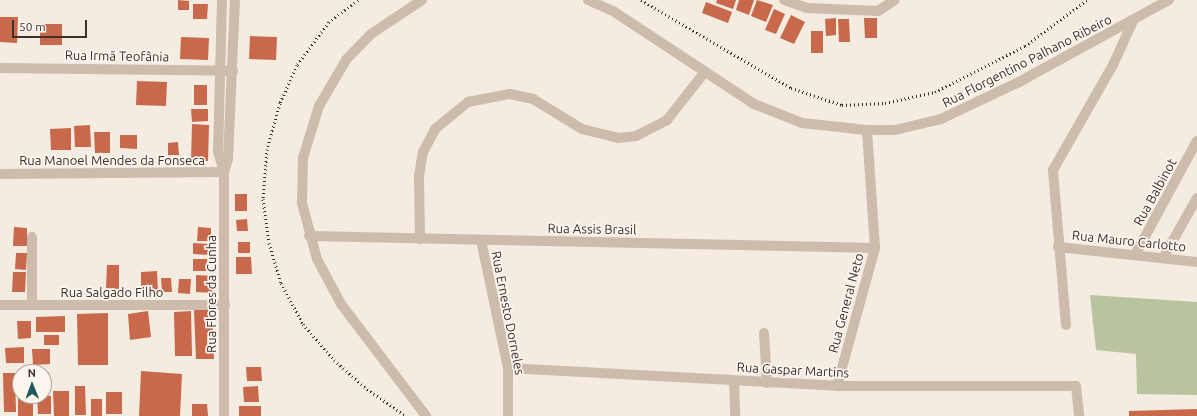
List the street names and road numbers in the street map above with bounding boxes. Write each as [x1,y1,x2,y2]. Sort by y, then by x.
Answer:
street label: Rua Florgentino Palhano Ribeiro [940,11,1114,111]
street label: Rua Irmã Teofânia [65,47,169,65]
street label: Rua Manoel Mendes da Fonseca [19,152,205,168]
street label: Rua Balbinot [1130,156,1180,228]
street label: Rua Assis Brasil [547,220,637,238]
street label: Rua Mauro Carlotto [1071,227,1187,255]
street label: Rua Flores da Cunha [203,235,219,353]
street label: Rua Ernesto Dorneles [488,250,528,376]
street label: Rua General Neto [825,251,867,355]
street label: Rua Salgado Filho [61,284,163,300]
street label: Rua Gaspar Martins [736,359,850,381]

